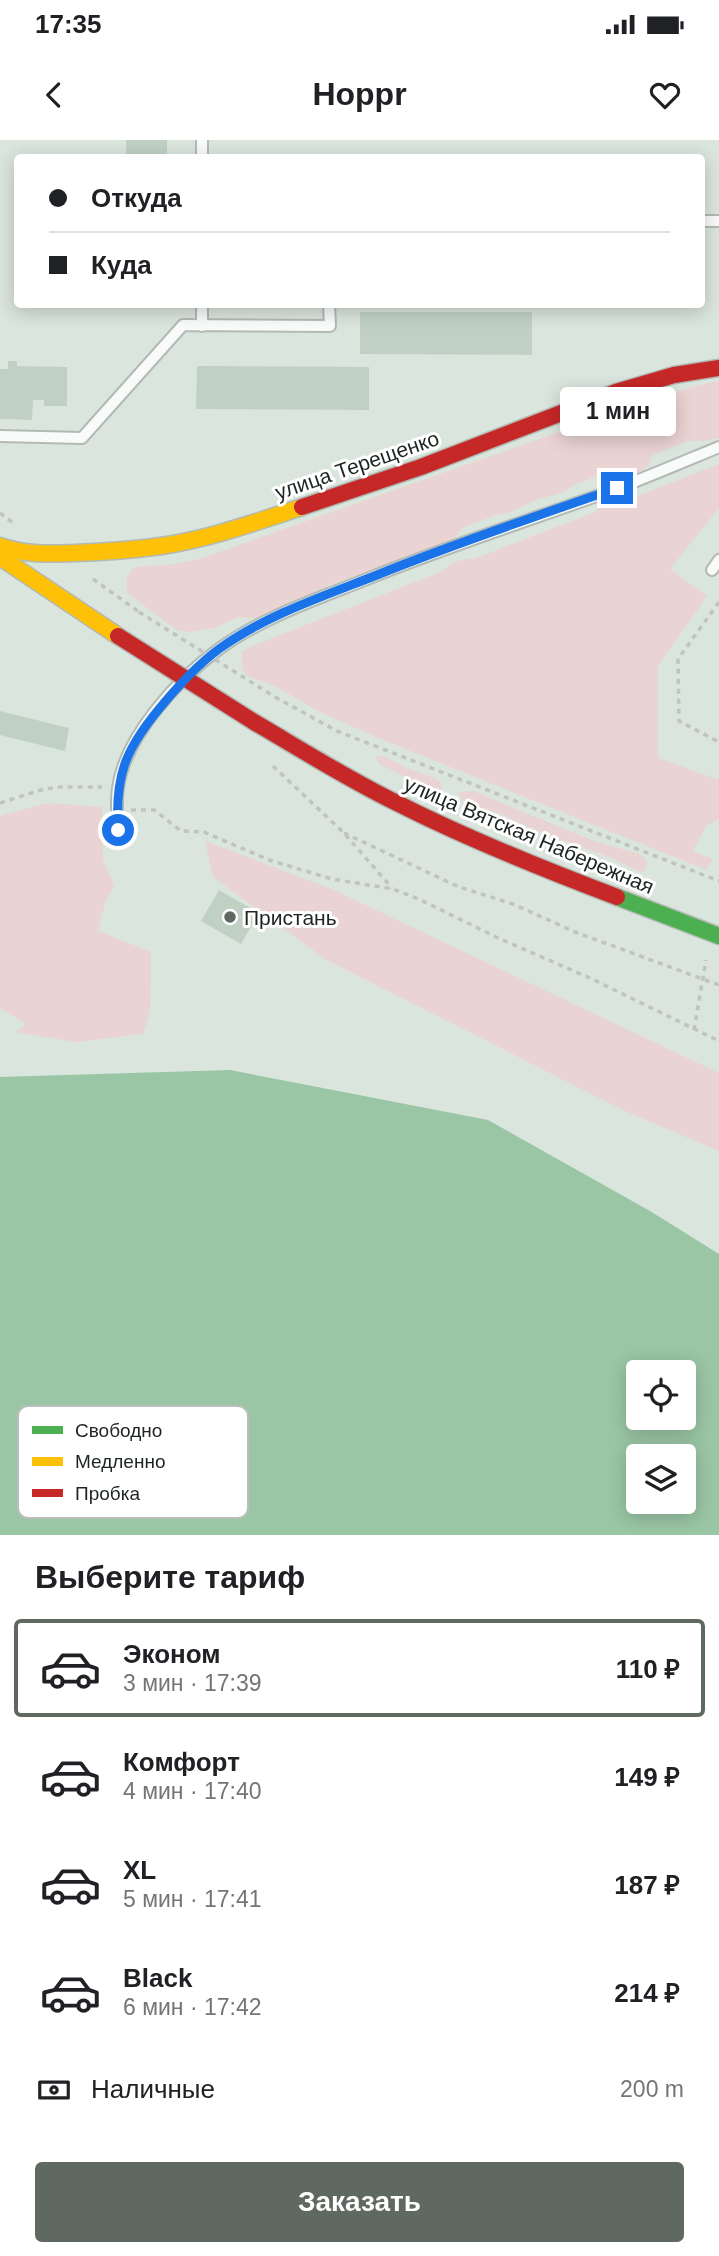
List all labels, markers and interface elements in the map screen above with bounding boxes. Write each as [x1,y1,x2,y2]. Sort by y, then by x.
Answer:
text: 17:35 [35,9,102,39]
icon: back [35,76,73,114]
text: Hoppr [312,76,407,112]
icon: heart [646,76,684,114]
text: Откуда [91,183,182,213]
text: Куда [91,250,152,280]
callout: 1 мин [559,386,675,436]
text: 1 мин [586,398,650,424]
street label: улица Терещенко [272,426,442,504]
route end [601,472,633,504]
street label: улица Вятская Набережная [401,772,657,898]
route start [102,814,134,846]
place label: Пристань [244,906,337,929]
marker: Пристань [222,909,238,925]
map controls [626,1360,696,1514]
button: locate [626,1360,696,1430]
legend [18,1406,248,1518]
text: Свободно [75,1420,162,1441]
button: layers [626,1444,696,1514]
text: Медленно [75,1451,165,1472]
text: Пробка [75,1483,140,1504]
text: Выберите тариф [35,1559,305,1595]
icon: car [39,1637,102,1700]
text: Эконом [123,1639,221,1669]
text: 110 ₽ [616,1654,680,1684]
text: 3 мин · 17:39 [123,1670,262,1696]
icon: car [39,1745,102,1808]
text: Комфорт [123,1747,240,1777]
text: 149 ₽ [614,1762,680,1792]
text: 4 мин · 17:40 [123,1778,262,1804]
icon: car [39,1853,102,1916]
text: XL [123,1855,156,1885]
text: 187 ₽ [614,1870,680,1900]
text: 5 мин · 17:41 [123,1886,262,1912]
icon: car [39,1961,102,2024]
text: Black [123,1963,192,1993]
text: 214 ₽ [614,1978,680,2008]
text: 6 мин · 17:42 [123,1994,262,2020]
icon: cash [35,2071,73,2109]
text: Наличные [91,2074,215,2104]
text: 200 m [620,2076,684,2102]
button: Заказать [35,2162,684,2242]

